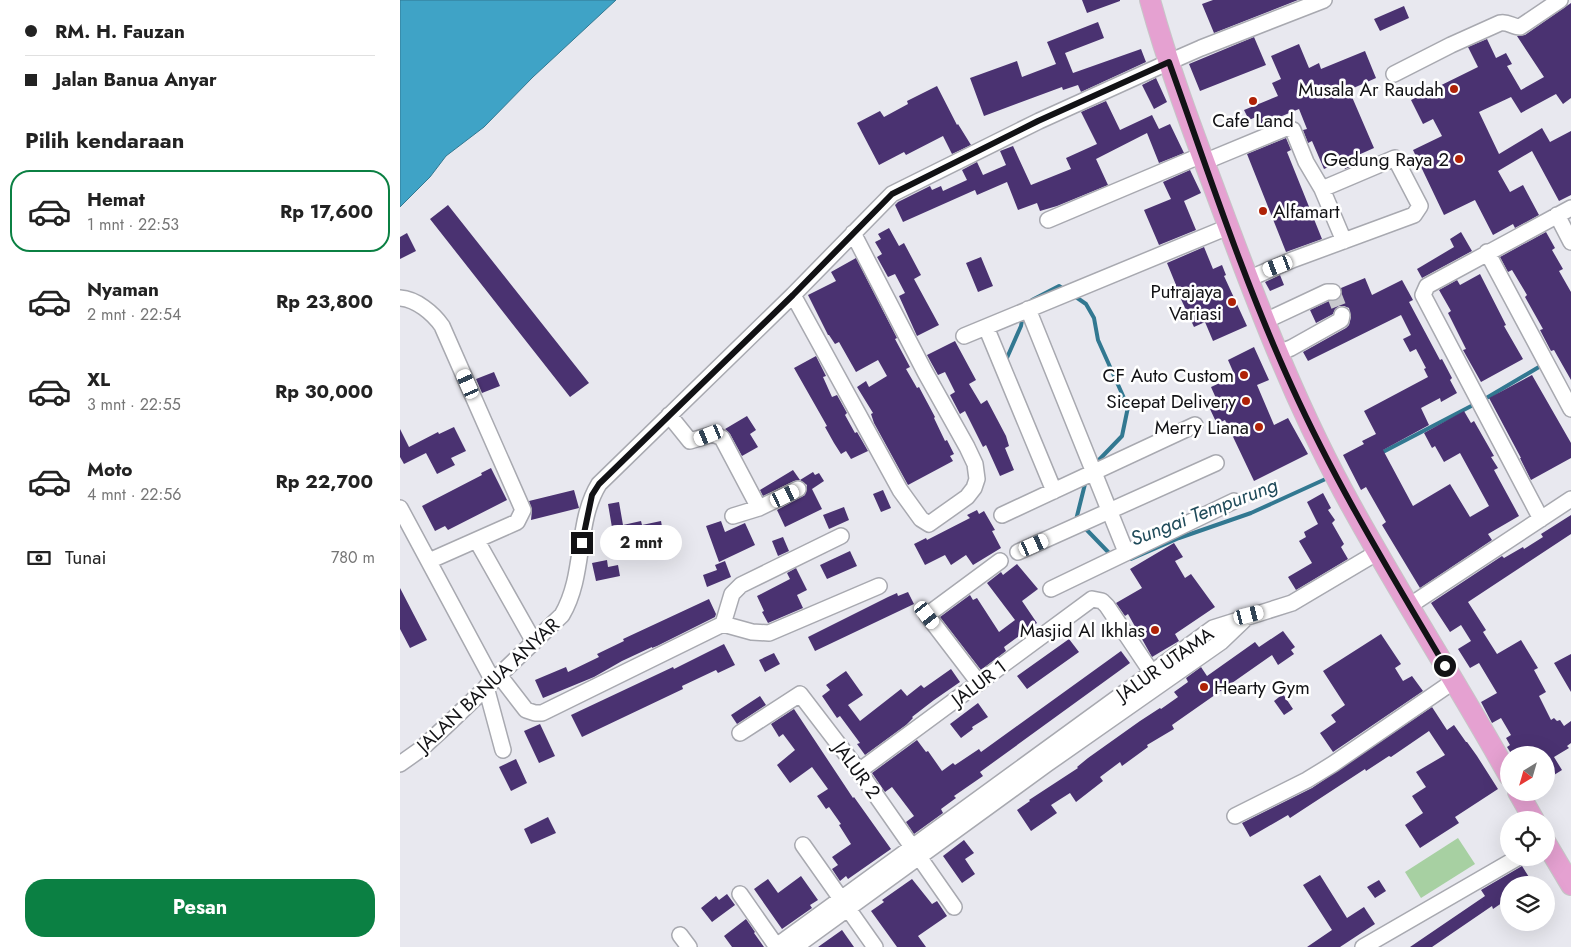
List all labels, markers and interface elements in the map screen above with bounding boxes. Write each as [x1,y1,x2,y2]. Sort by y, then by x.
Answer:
text: RM. H. Fauzan [55,18,185,45]
text: Jalan Banua Anyar [55,66,217,93]
place label: Musala Ar Raudah [1298,76,1444,103]
marker: Musala Ar Raudah [1448,83,1460,95]
marker: Cafe Land [1247,95,1259,107]
place label: Cafe Land [1212,107,1294,134]
text: Pilih kendaraan [25,124,184,156]
place label: Gedung Raya 2 [1323,146,1449,173]
marker: Gedung Raya 2 [1453,153,1465,165]
text: Hemat [87,186,145,213]
icon: car [27,189,72,234]
text: Rp 17,600 [280,198,373,225]
place label: Alfamart [1273,198,1340,225]
marker: Alfamart [1257,205,1269,217]
text: 1 mnt · 22:53 [87,213,179,236]
car [1261,254,1294,278]
text: Nyaman [87,276,159,303]
place label: Putrajaya Variasi [1150,278,1222,327]
icon: car [27,279,72,324]
text: Rp 23,800 [276,288,373,315]
marker: Putrajaya Variasi [1226,296,1238,308]
text: 2 mnt · 22:54 [87,303,181,326]
place label: CF Auto Custom [1103,362,1234,389]
text: XL [87,366,110,393]
car [455,367,480,401]
icon: car [27,369,72,414]
marker: CF Auto Custom [1238,369,1250,381]
text: Rp 30,000 [275,378,373,405]
place label: Sicepat Delivery [1106,388,1237,415]
text: 3 mnt · 22:55 [87,393,181,416]
marker: Sicepat Delivery [1240,395,1252,407]
place label: Merry Liana [1154,414,1249,441]
marker: Merry Liana [1253,421,1265,433]
car [692,422,725,448]
text: Moto [87,456,132,483]
icon: car [27,459,72,504]
text: Rp 22,700 [276,468,373,495]
water label: Sungai Tempurung [1126,471,1282,553]
text: 4 mnt · 22:56 [87,483,182,506]
car [768,483,801,509]
callout: 2 mnt [600,526,682,560]
text: 2 mnt [620,531,662,554]
route end [571,532,593,554]
car [1017,532,1050,558]
icon: cash [25,544,53,572]
text: Tunai [65,544,106,571]
text: 780 m [331,546,375,569]
car [911,599,942,631]
car [1232,604,1265,626]
street label: JALAN BANUA ANYAR [409,611,566,760]
place label: Masjid Al Ikhlas [1020,617,1145,644]
street label: JALUR UTAMA [1108,620,1219,709]
marker: Masjid Al Ikhlas [1149,624,1161,636]
street label: JALUR 1 [944,653,1012,714]
route start [1434,655,1456,677]
place label: Hearty Gym [1214,674,1310,701]
marker: Hearty Gym [1198,681,1210,693]
street label: JALUR 2 [825,733,887,804]
north arrow [1500,746,1555,801]
map controls [1500,746,1555,931]
button: locate [1500,811,1555,866]
button: layers [1500,876,1555,931]
button: Pesan [25,879,375,937]

